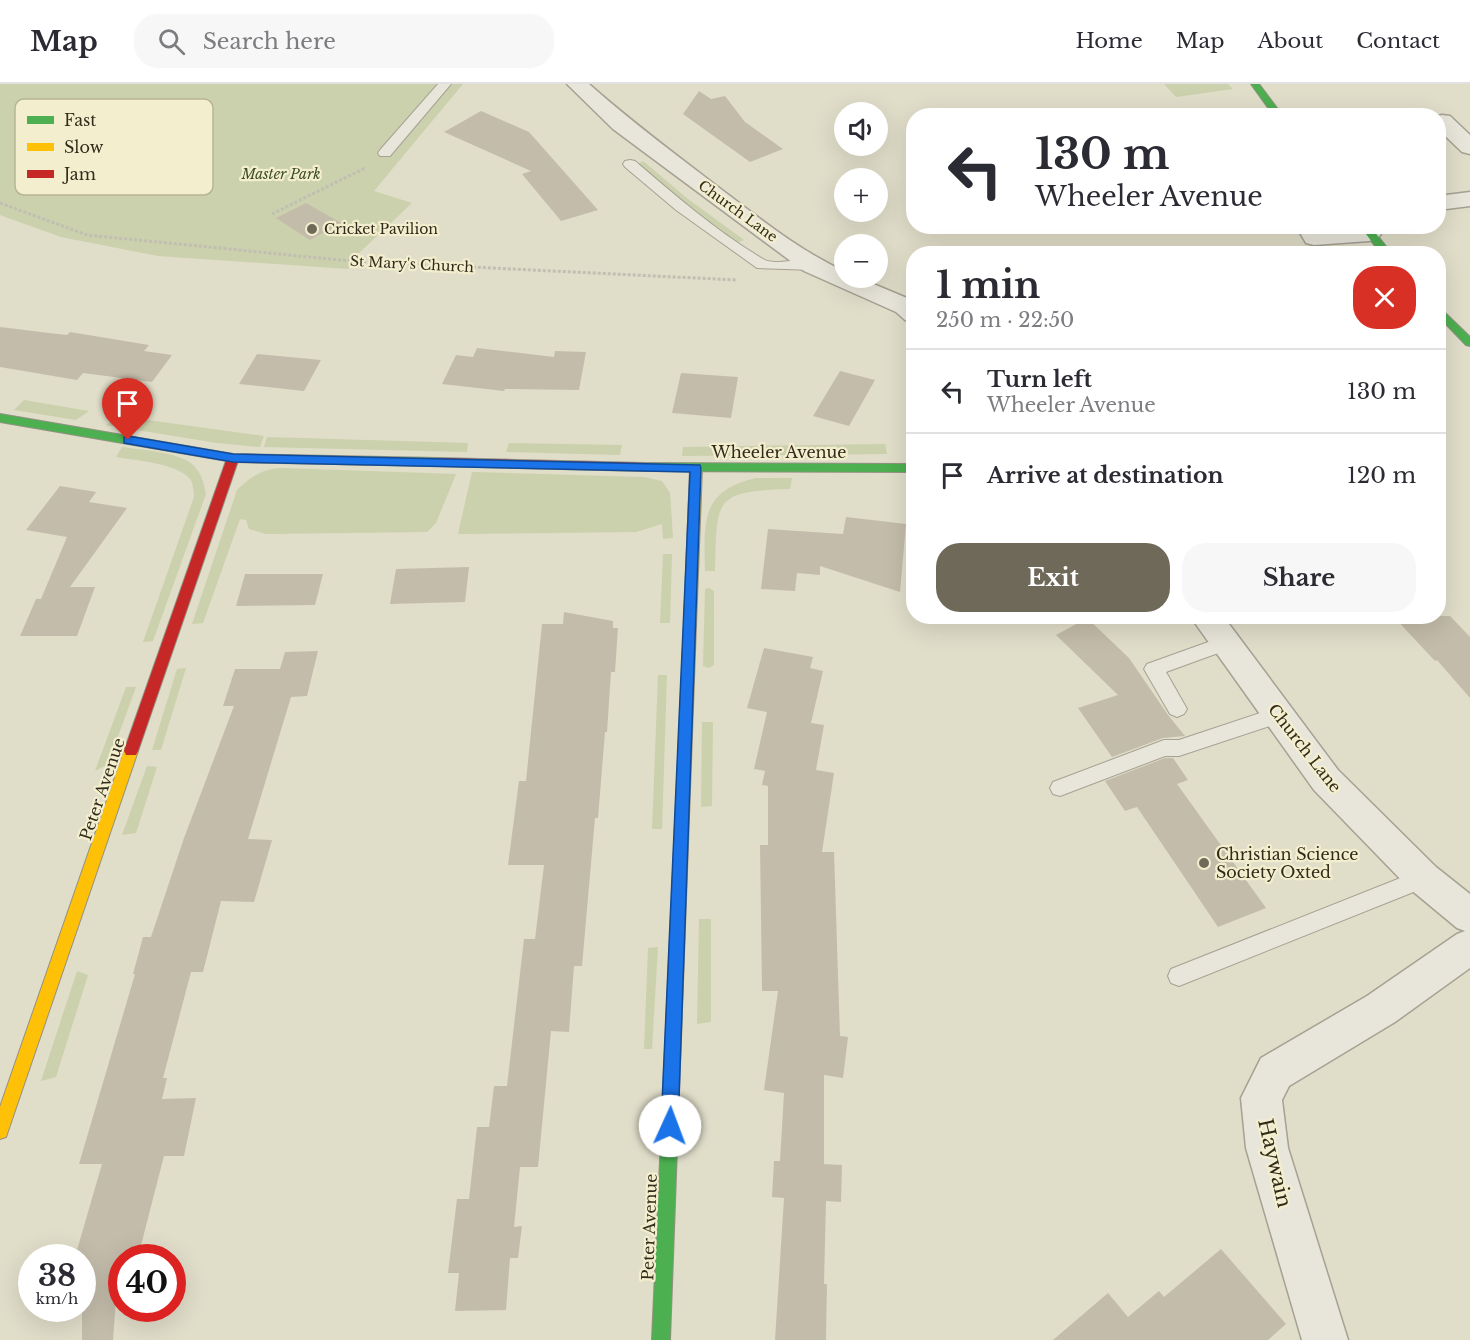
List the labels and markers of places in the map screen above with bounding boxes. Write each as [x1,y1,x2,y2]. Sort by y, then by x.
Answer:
place label: Cricket Pavilion [324,220,438,238]
marker: Cricket Pavilion [305,222,319,236]
pin [102,378,153,440]
place label: Christian Science Society Oxted [1216,844,1358,882]
marker: Christian Science Society Oxted [1197,856,1211,870]

